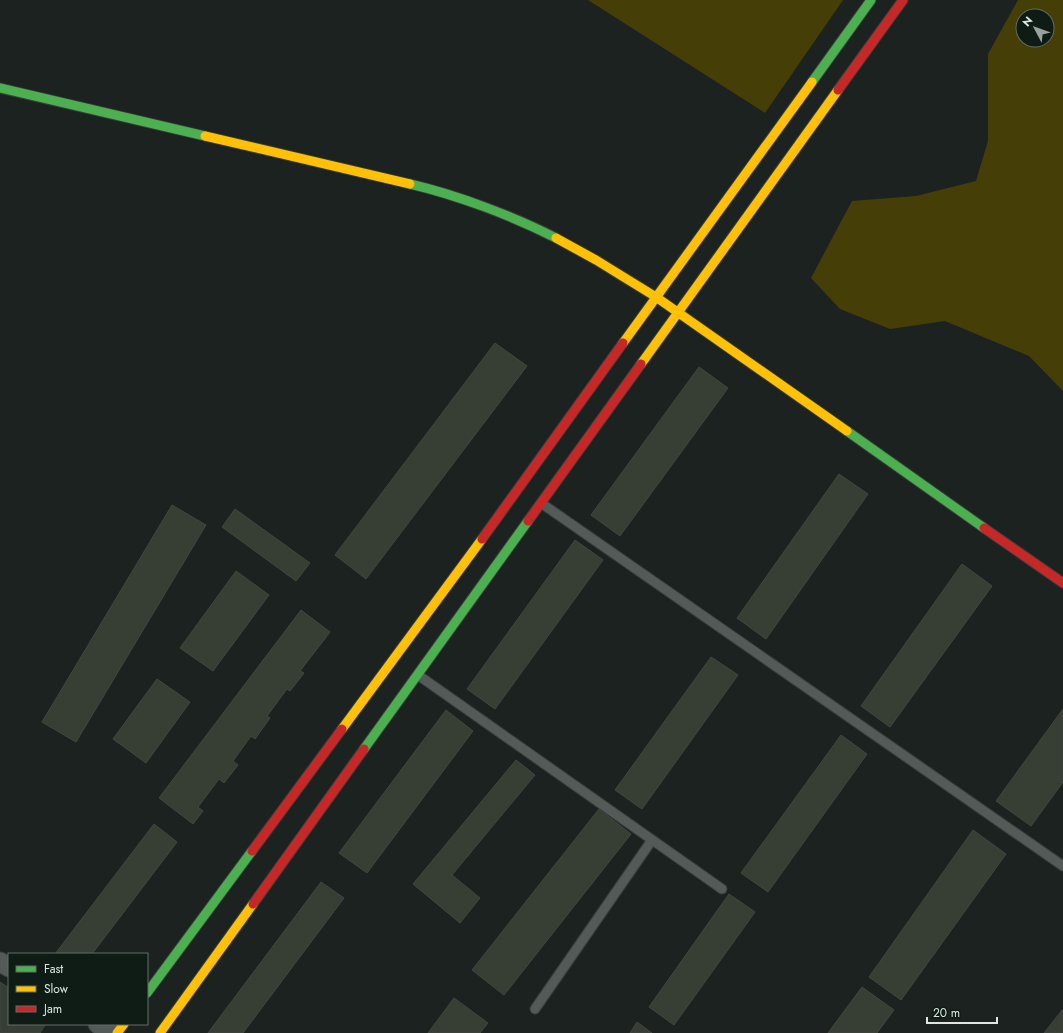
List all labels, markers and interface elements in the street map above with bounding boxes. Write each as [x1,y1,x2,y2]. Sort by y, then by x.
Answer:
north arrow [1015,8,1055,48]
text: N [1019,13,1036,30]
legend [8,953,148,1025]
text: Fast [44,960,63,978]
text: Slow [44,980,69,998]
scale bar [927,999,997,1025]
text: Jam [42,1000,62,1018]
text: 20 m [933,1004,960,1022]

